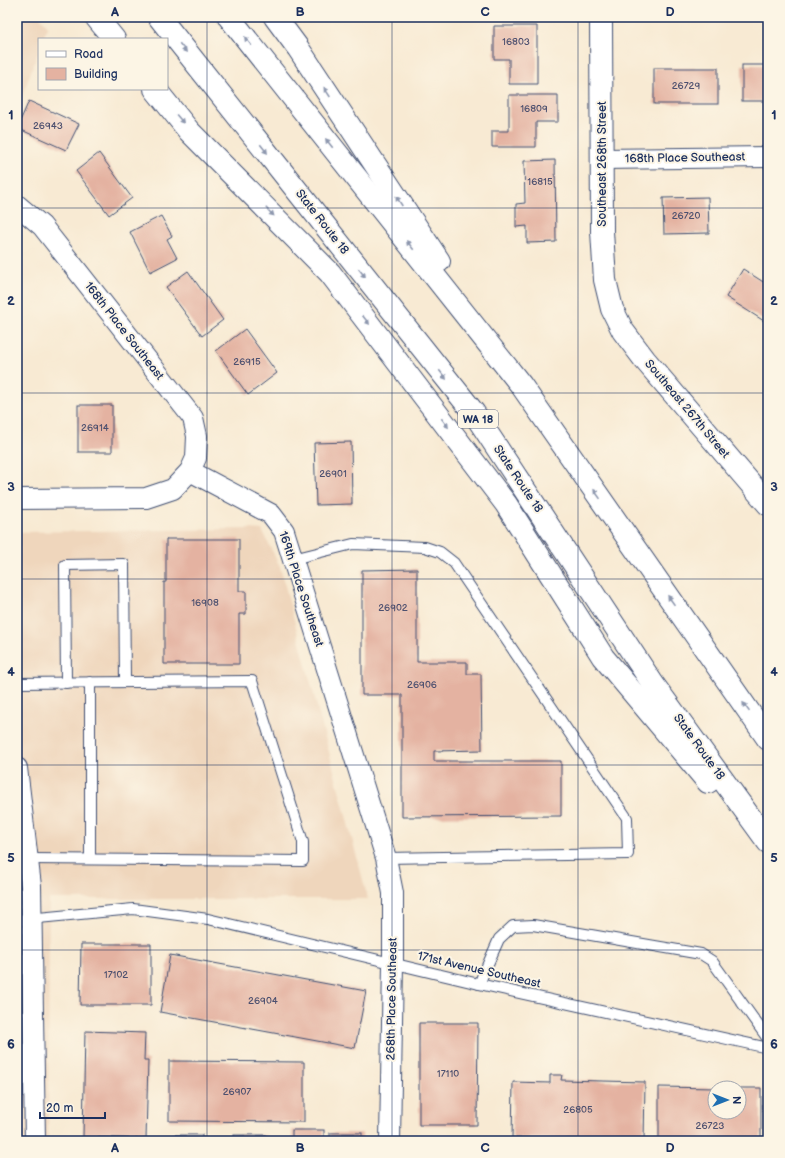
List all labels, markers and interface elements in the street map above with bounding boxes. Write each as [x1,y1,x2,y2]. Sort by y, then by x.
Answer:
text: A [110,4,119,20]
text: B [295,4,305,20]
text: C [480,4,490,20]
text: D [665,4,675,20]
one-way arrow [244,36,252,47]
house number: 16803 [502,36,530,48]
legend [38,38,168,90]
one-way arrow [179,42,188,53]
text: Road [74,47,103,62]
text: Building [74,67,118,82]
house number: 26729 [672,80,701,92]
one-way arrow [324,86,331,98]
street label: Southeast 268th Street [595,101,610,227]
house number: 16809 [520,103,548,115]
text: 1 [8,107,14,123]
text: 1 [771,107,777,123]
one-way arrow [175,114,184,124]
house number: 26943 [33,120,63,132]
one-way arrow [325,138,333,149]
one-way arrow [260,144,269,155]
street label: 168th Place Southeast [625,149,746,167]
house number: 16815 [527,176,553,188]
street label: State Route 18 [292,187,352,257]
one-way arrow [395,196,403,206]
one-way arrow [265,207,275,217]
house number: 26720 [672,210,700,222]
one-way arrow [405,239,414,250]
one-way arrow [358,268,367,278]
street label: 168th Place Southeast [81,279,167,383]
text: 2 [7,293,15,309]
text: 2 [770,293,778,309]
one-way arrow [362,314,370,325]
house number: 26915 [233,356,261,368]
street label: Southeast 267th Street [641,357,733,462]
one-way arrow [439,369,448,380]
road number: WA 18 [458,410,498,428]
one-way arrow [441,418,449,428]
house number: 26914 [81,422,109,434]
street label: State Route 18 [490,442,546,516]
house number: 26901 [319,468,347,480]
text: 3 [7,479,15,495]
text: 3 [770,479,778,495]
one-way arrow [593,488,601,499]
street label: 169th Place Southeast [275,529,327,649]
one-way arrow [667,595,675,606]
house number: 16908 [191,597,219,609]
house number: 26902 [378,602,408,614]
text: 4 [7,664,15,680]
text: 4 [770,664,778,680]
house number: 26906 [407,679,437,691]
one-way arrow [742,702,750,712]
street label: State Route 18 [670,711,728,783]
text: 5 [7,850,15,866]
text: 5 [770,850,778,866]
street label: 268th Place Southeast [383,937,401,1061]
street label: 171st Avenue Southeast [416,949,542,992]
house number: 17102 [104,969,128,981]
house number: 26904 [248,995,278,1007]
text: 6 [7,1036,15,1052]
text: 6 [770,1036,778,1052]
house number: 17110 [437,1068,459,1080]
north arrow [707,1080,747,1120]
house number: 26907 [223,1086,251,1098]
scale bar [40,1094,105,1120]
text: N [730,1096,743,1104]
text: 20 m [46,1101,73,1116]
house number: 26805 [563,1104,593,1116]
house number: 26723 [696,1120,724,1132]
text: A [110,1140,119,1156]
text: B [295,1140,305,1156]
text: C [480,1140,490,1156]
text: D [665,1140,675,1156]

